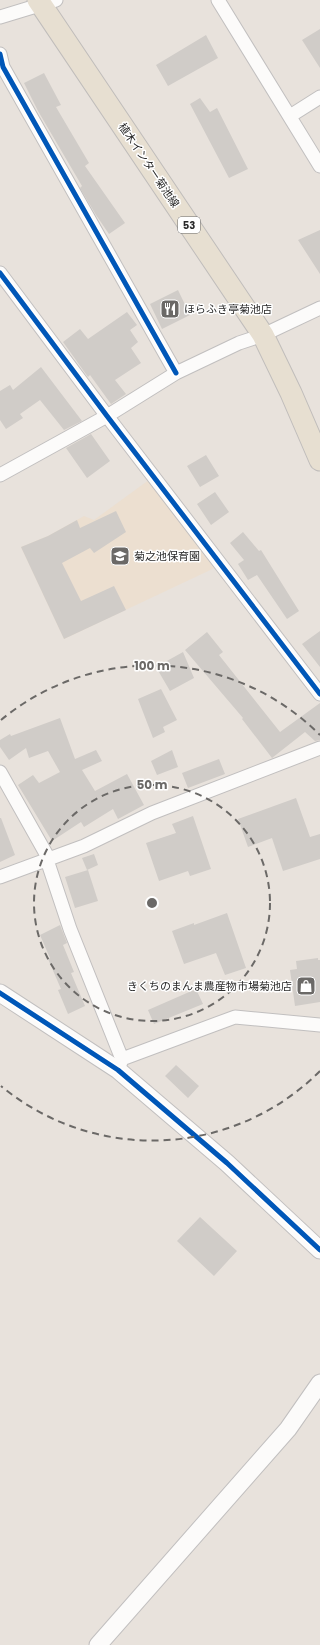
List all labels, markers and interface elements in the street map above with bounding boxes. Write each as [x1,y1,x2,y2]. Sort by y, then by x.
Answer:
street label: 植木インター菊池線 [115,119,183,211]
road number: 53 [178,217,200,233]
restaurant icon: ほらふき亭菊池店 [159,298,181,320]
place label: ほらふき亭菊池店 [184,301,272,317]
school or university icon: 菊之池保育園 [109,545,131,567]
place label: 菊之池保育園 [134,548,200,564]
text: 100 m [134,657,170,674]
text: 50 m [137,776,168,793]
centre of rings [145,896,159,910]
shop icon: きくちのまんま農産物市場菊池店 [295,975,317,997]
place label: きくちのまんま農産物市場菊池店 [127,978,292,994]

